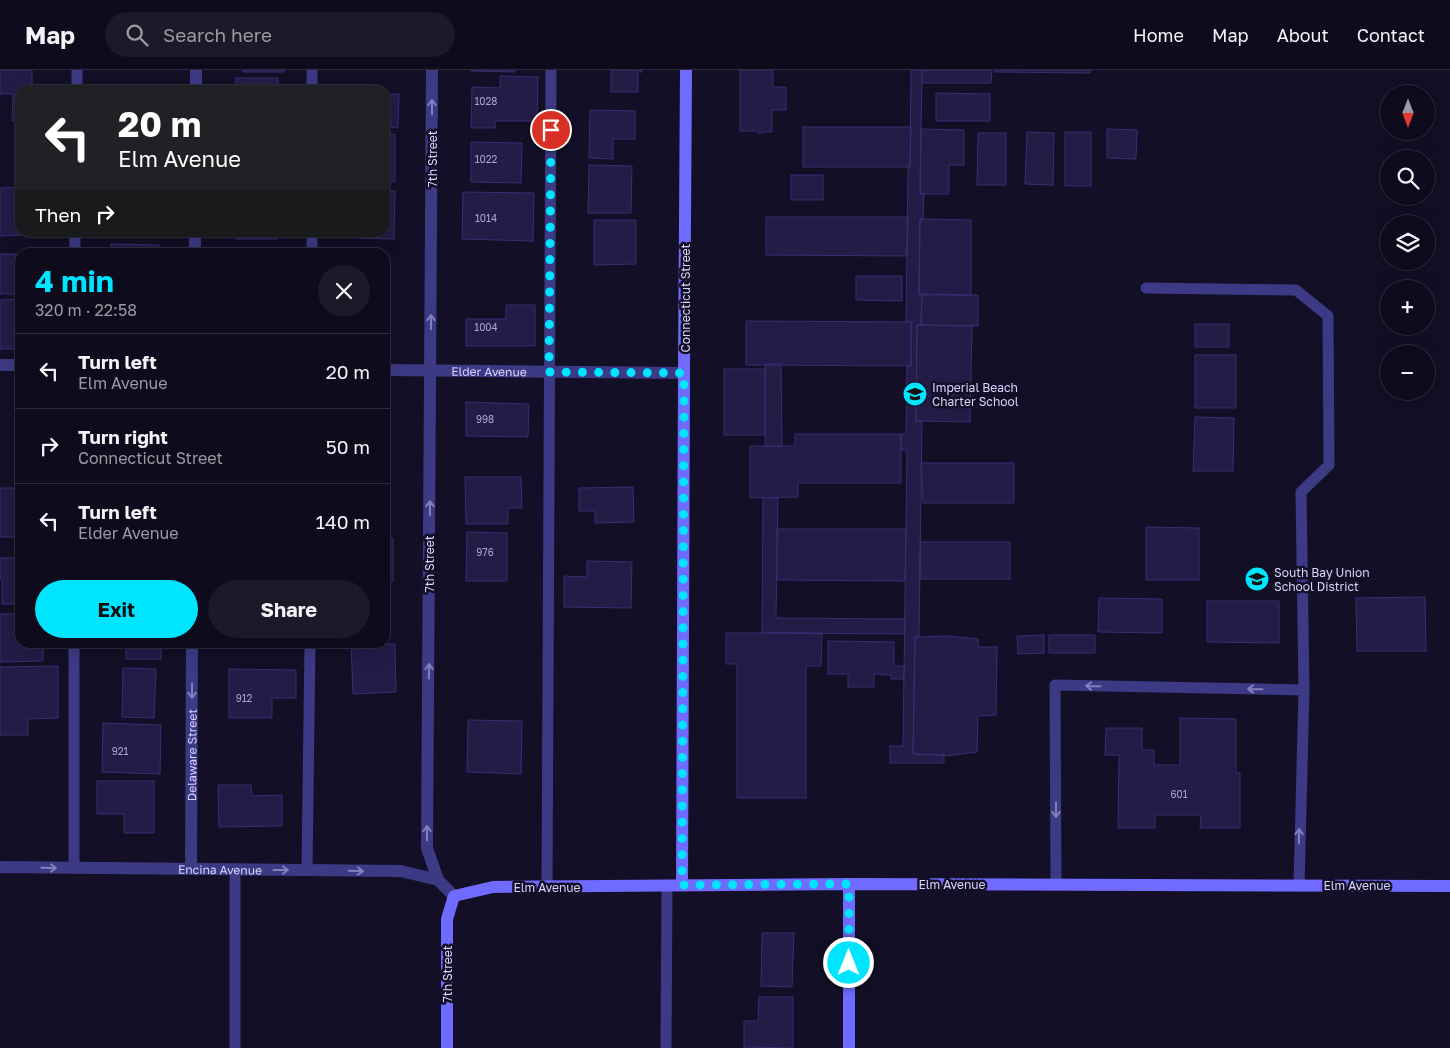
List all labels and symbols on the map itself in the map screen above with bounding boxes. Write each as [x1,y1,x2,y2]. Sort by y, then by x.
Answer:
north arrow [1380,85,1435,140]
house number: 1028 [475,95,497,107]
one-way arrow [427,99,437,116]
pin [530,109,572,151]
street label: 7th Street [425,130,440,188]
house number: 1022 [475,153,498,165]
house number: 1014 [475,212,497,224]
street label: Connecticut Street [678,243,693,352]
one-way arrow [427,314,436,330]
house number: 1004 [474,321,498,333]
street label: Elder Avenue [451,363,527,379]
place label: Imperial Beach Charter School [932,380,1019,409]
school or university icon: Imperial Beach Charter School [902,381,928,407]
house number: 998 [476,413,494,425]
one-way arrow [425,500,435,516]
street label: 7th Street [422,535,437,593]
house number: 976 [476,546,494,558]
place label: South Bay Union School District [1274,565,1370,594]
school or university icon: South Bay Union School District [1244,566,1270,592]
one-way arrow [424,663,434,679]
one-way arrow [1085,681,1101,691]
one-way arrow [187,682,197,699]
one-way arrow [1247,684,1264,694]
house number: 912 [236,692,253,704]
street label: Delaware Street [184,709,199,801]
house number: 921 [112,745,128,757]
house number: 601 [1170,788,1188,800]
one-way arrow [1051,802,1061,818]
one-way arrow [422,825,432,842]
one-way arrow [1294,828,1304,844]
street label: Encina Avenue [178,861,262,877]
one-way arrow [40,863,56,873]
one-way arrow [272,865,289,875]
one-way arrow [348,866,364,875]
street label: Elm Avenue [918,877,986,892]
street label: Elm Avenue [1323,878,1391,893]
street label: Elm Avenue [513,880,581,895]
position arrow [822,936,874,988]
street label: 7th Street [440,945,455,1003]

